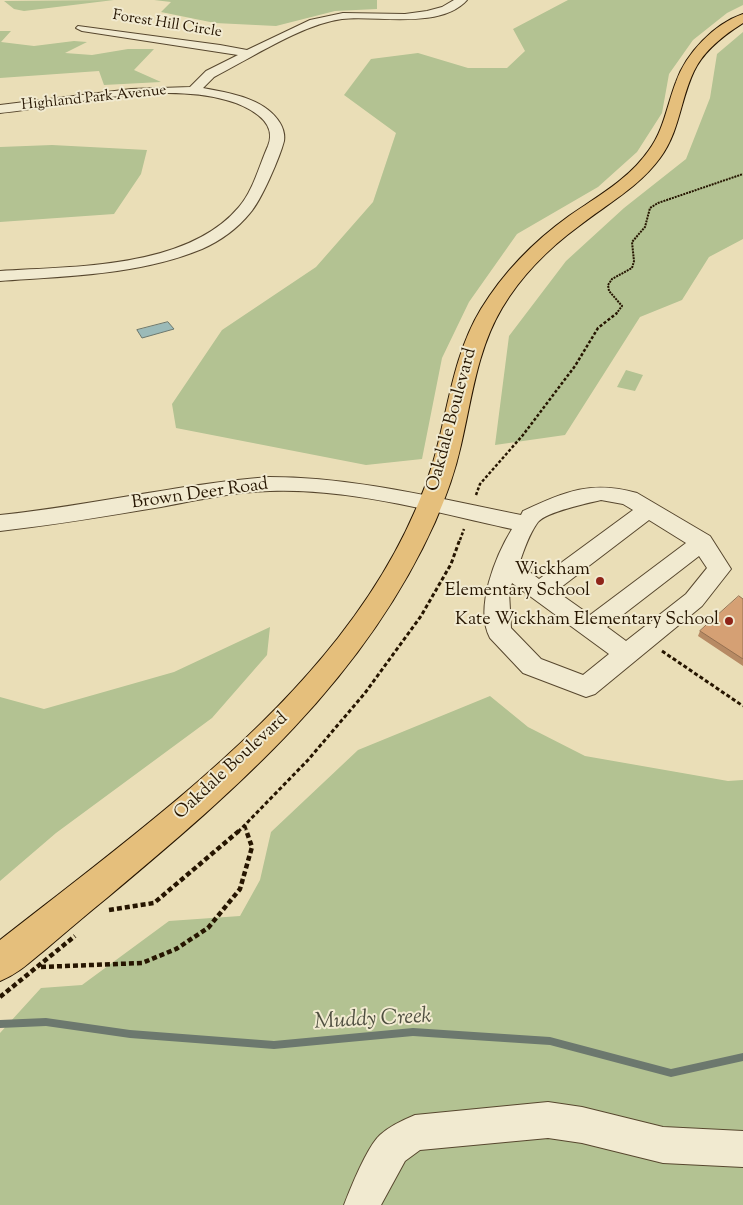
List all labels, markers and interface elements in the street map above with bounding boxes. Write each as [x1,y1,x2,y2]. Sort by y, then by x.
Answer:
street label: Forest Hill Circle [111,7,223,43]
street label: Highland Park Avenue [21,82,167,116]
street label: Oakdale Boulevard [423,346,483,494]
street label: Brown Deer Road [130,475,270,515]
place label: Wickham Elementary School [445,560,590,602]
marker: Wickham Elementary School [594,575,606,587]
place label: Kate Wickham Elementary School [455,610,719,632]
marker: Kate Wickham Elementary School [723,615,735,627]
street label: Oakdale Boulevard [171,709,293,825]
water label: Muddy Creek [314,1005,432,1037]

